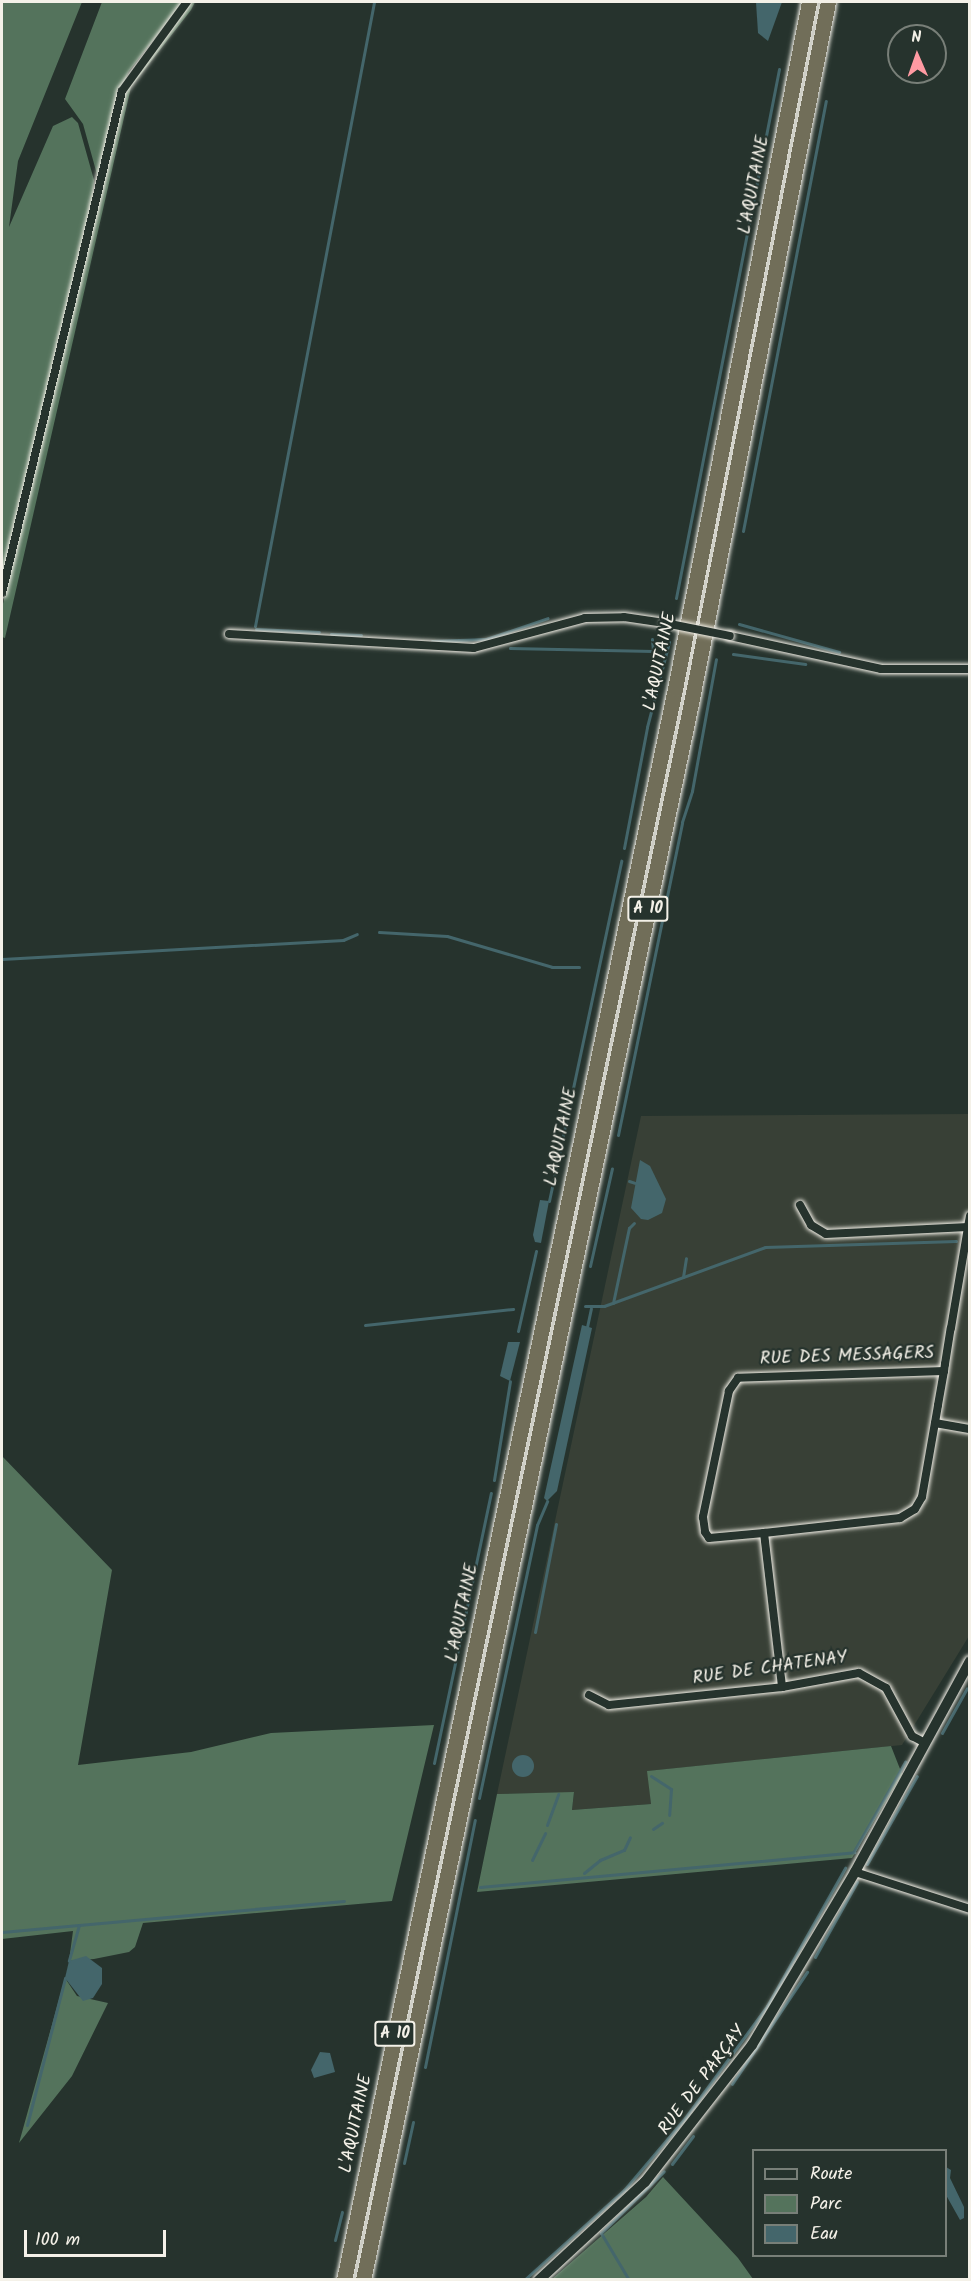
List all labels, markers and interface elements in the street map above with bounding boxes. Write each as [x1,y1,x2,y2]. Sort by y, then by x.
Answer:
north arrow [887,24,947,84]
text: N [911,25,922,50]
street label: L'AQUITAINE [735,134,775,236]
street label: L'AQUITAINE [640,611,682,713]
road number: A 10 [627,896,669,922]
street label: L'AQUITAINE [541,1086,583,1188]
street label: RUE DES MESSAGERS [760,1343,934,1371]
street label: L'AQUITAINE [442,1562,484,1664]
street label: RUE DE CHATENAY [691,1647,849,1691]
road number: A 10 [374,2021,416,2047]
street label: RUE DE PARÇAY [655,2022,751,2140]
street label: L'AQUITAINE [336,2073,378,2175]
legend [752,2149,947,2257]
text: Route [810,2160,852,2189]
text: Parc [810,2190,842,2219]
scale bar [27,2218,170,2256]
text: Eau [810,2220,838,2249]
text: 100 m [35,2226,80,2255]

